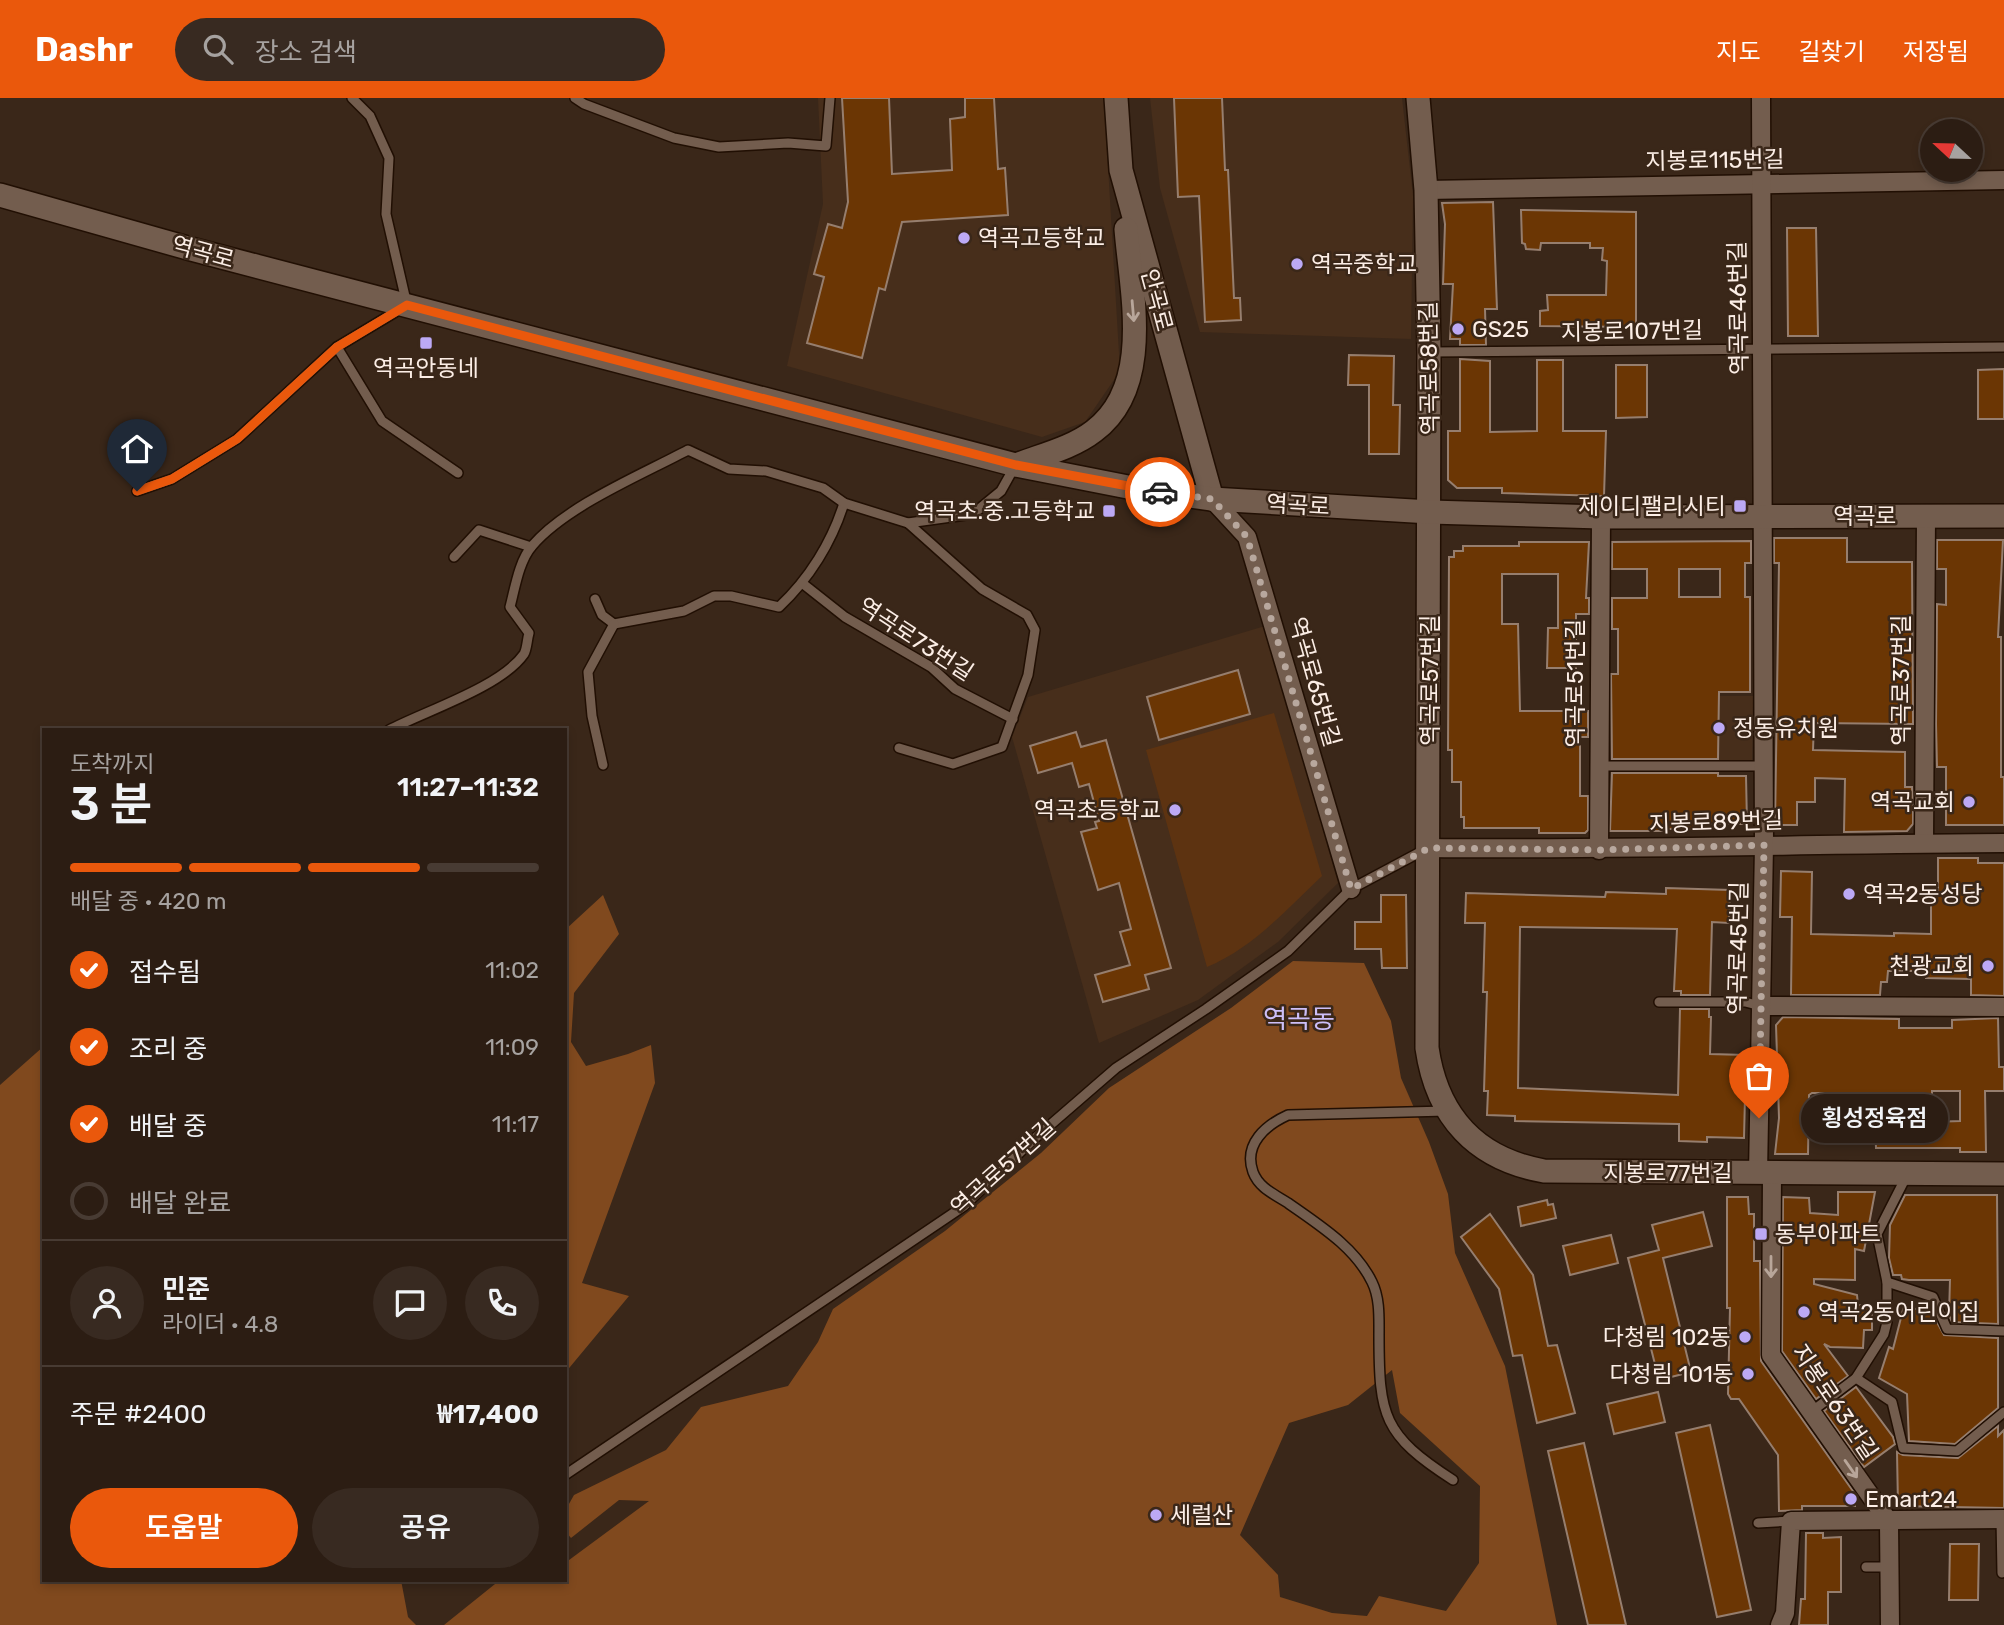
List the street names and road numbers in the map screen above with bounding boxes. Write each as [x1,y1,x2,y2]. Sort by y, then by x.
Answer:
street label: 지봉로115번길 [1645,145,1785,175]
street label: 역곡로 [169,230,237,274]
street label: 역곡로46번길 [1723,241,1753,375]
street label: 안곡로 [1135,266,1179,334]
street label: 역곡로58번길 [1414,301,1444,435]
street label: 지봉로107번길 [1561,316,1703,346]
street label: 역곡로 [1266,489,1330,521]
street label: 역곡로 [1833,502,1897,530]
street label: 역곡로73번길 [853,591,979,687]
street label: 역곡로65번길 [1283,614,1347,750]
street label: 역곡로57번길 [1416,614,1444,746]
street label: 역곡로37번길 [1887,614,1915,746]
street label: 역곡로51번길 [1561,619,1589,747]
street label: 지봉로89번길 [1649,806,1783,838]
street label: 역곡로45번길 [1723,881,1753,1015]
street label: 역곡로57번길 [945,1113,1061,1221]
street label: 지봉로77번길 [1603,1159,1733,1187]
street label: 지봉로63번길 [1786,1339,1884,1465]

